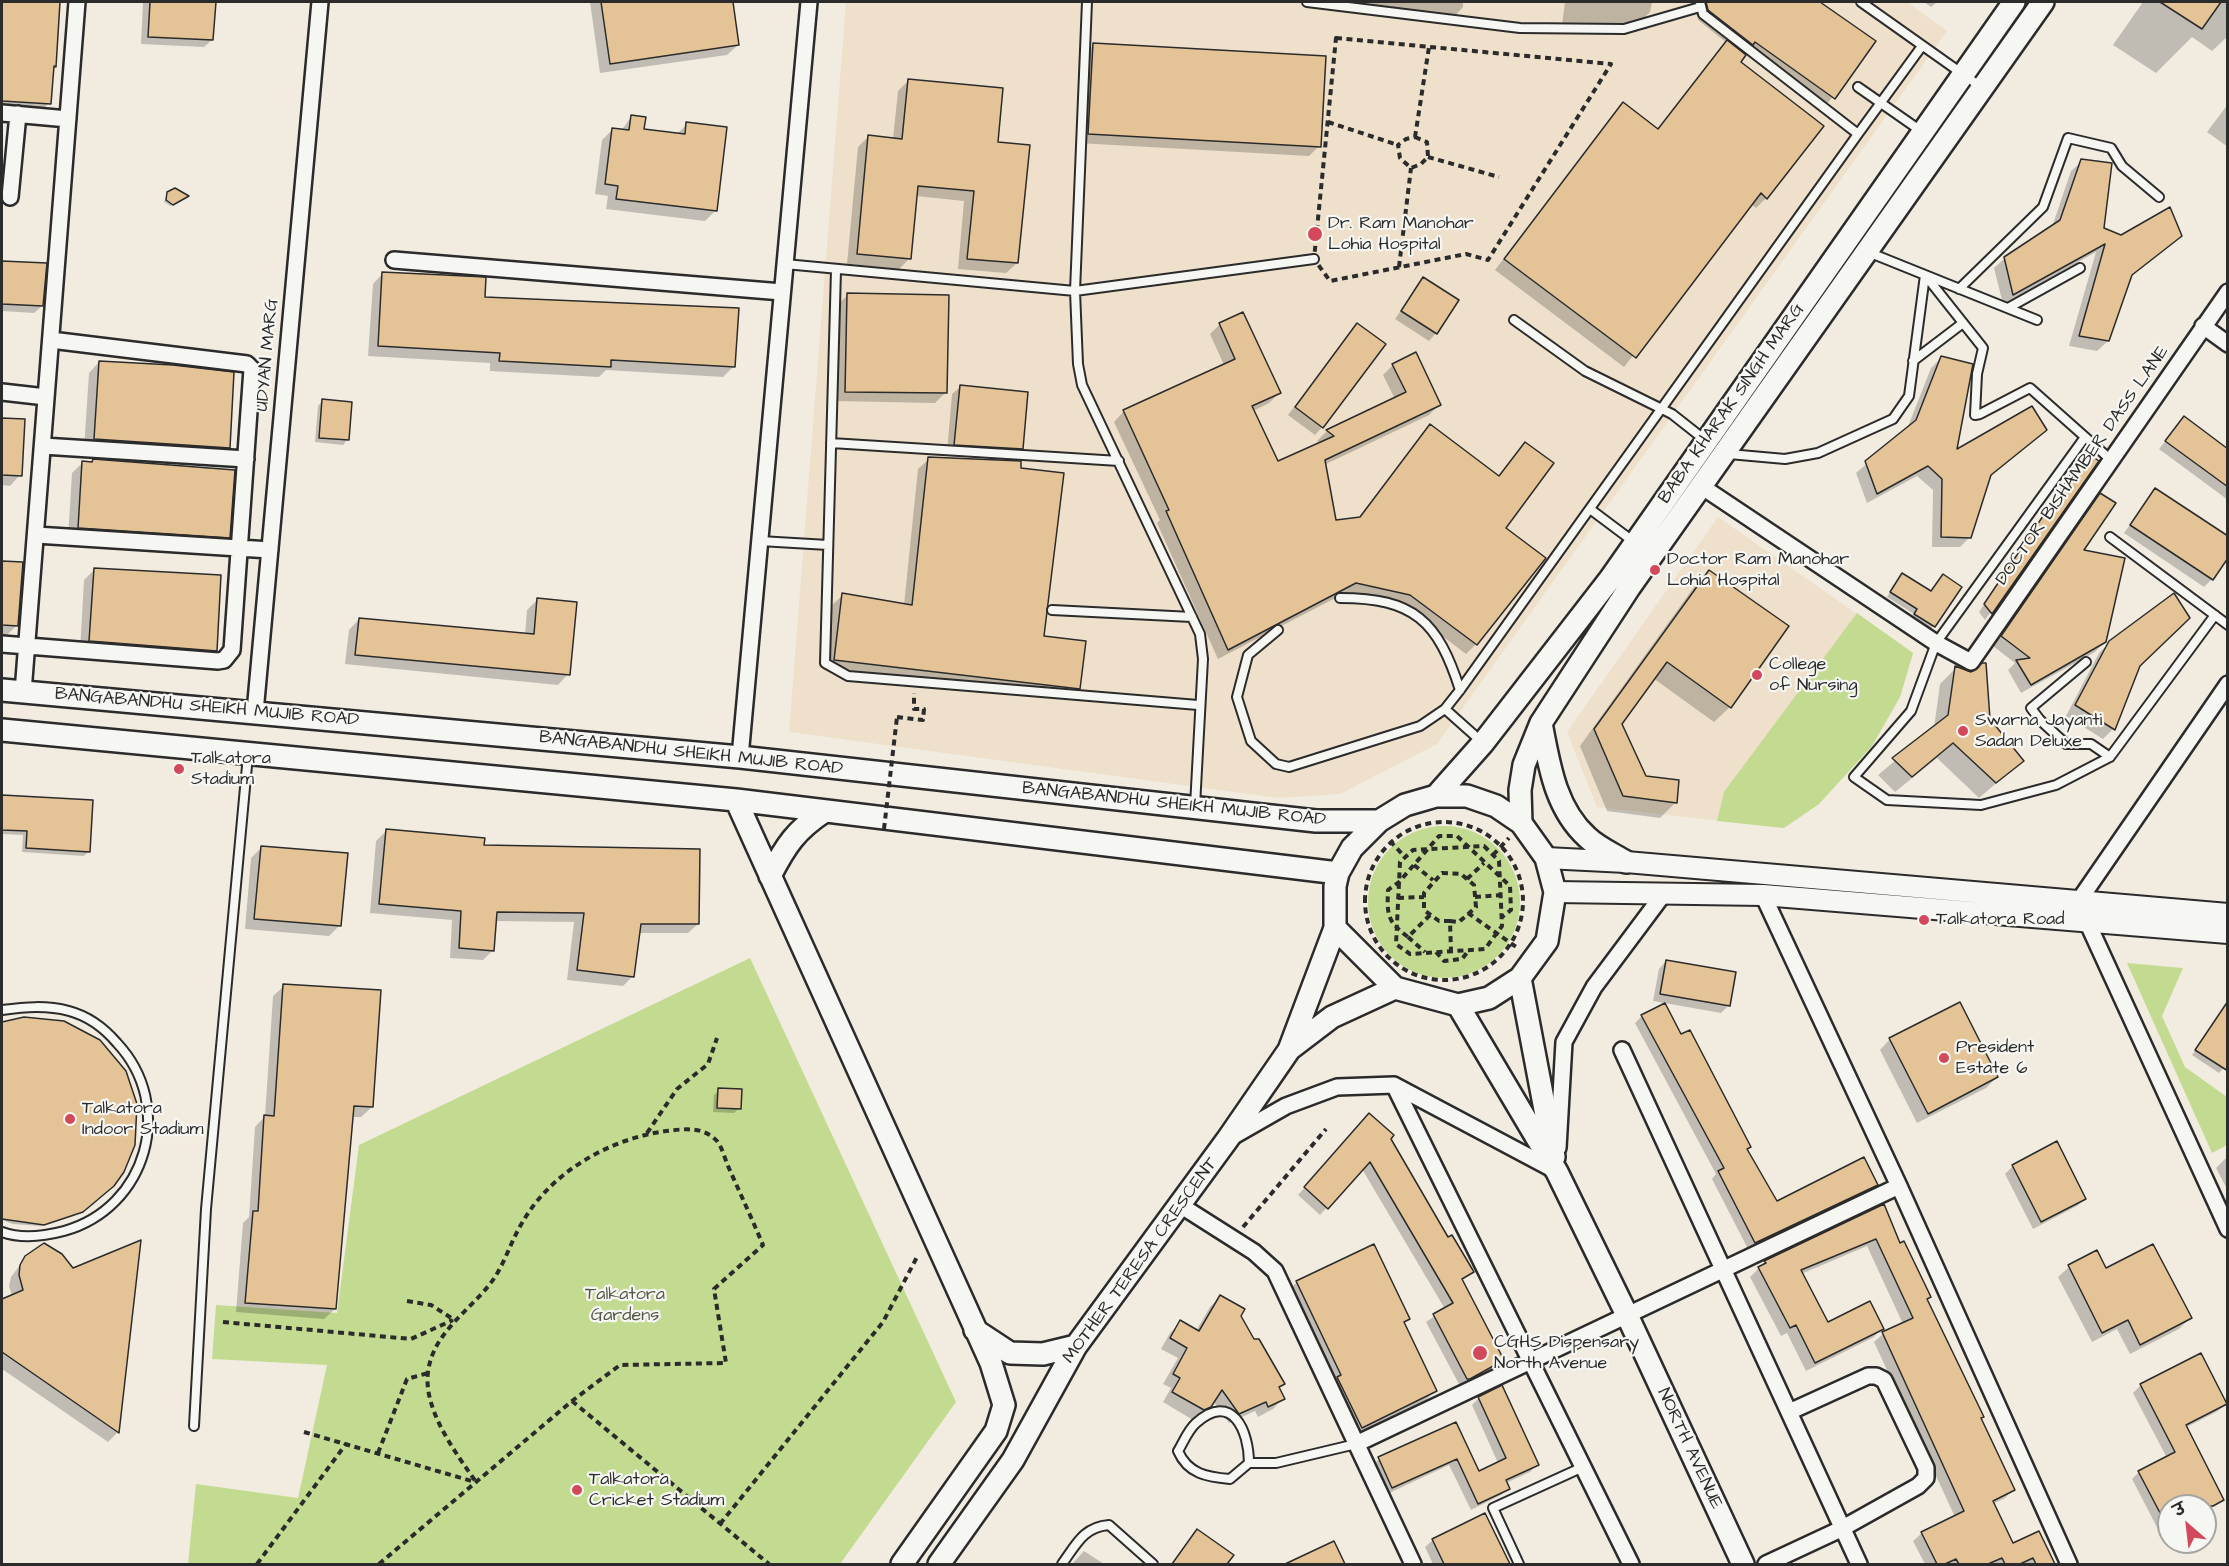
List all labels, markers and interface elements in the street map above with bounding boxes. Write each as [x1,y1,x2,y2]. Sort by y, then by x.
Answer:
place label: Dr. Ram Manohar Lohia Hospital [1328,213,1474,256]
marker: Dr. Ram Manohar Lohia Hospital [1306,225,1324,243]
street label: UDYAN MARG [252,298,284,412]
street label: BABA KHARAK SINGH MARG [1654,300,1810,508]
street label: DOCTOR BISHAMBER DASS LANE [1992,342,2174,590]
place label: Doctor Ram Manohar Lohia Hospital [1667,549,1849,592]
marker: Doctor Ram Manohar Lohia Hospital [1648,563,1662,577]
place label: College of Nursing [1769,654,1857,696]
marker: College of Nursing [1750,668,1764,682]
street label: BANGABANDHU SHEIKH MUJIB ROAD [54,684,360,732]
place label: Swarna Jayanti Sadan Deluxe [1975,710,2102,752]
marker: Swarna Jayanti Sadan Deluxe [1956,724,1970,738]
street label: BANGABANDHU SHEIKH MUJIB ROAD [538,727,844,781]
place label: Talkatora Stadium [191,748,271,790]
marker: Talkatora Stadium [172,762,186,776]
street label: BANGABANDHU SHEIKH MUJIB ROAD [1021,778,1327,832]
place label: Talkatora Road [1936,909,2064,931]
marker: Talkatora Road [1917,913,1931,927]
place label: President Estate 6 [1956,1037,2034,1080]
marker: President Estate 6 [1937,1051,1951,1065]
place label: Talkatora Indoor Stadium [82,1098,203,1140]
marker: Talkatora Indoor Stadium [63,1112,77,1126]
street label: MOTHER TERESA CRESCENT [1059,1154,1223,1368]
park label: Talkatora Gardens [585,1284,665,1326]
place label: CGHS Dispensary North Avenue [1494,1332,1639,1374]
marker: CGHS Dispensary North Avenue [1471,1344,1489,1362]
street label: NORTH AVENUE [1652,1385,1726,1513]
place label: Talkatora Cricket Stadium [589,1469,724,1512]
marker: Talkatora Cricket Stadium [570,1483,584,1497]
north arrow [2157,1494,2217,1554]
text: उ [2170,1498,2189,1522]

